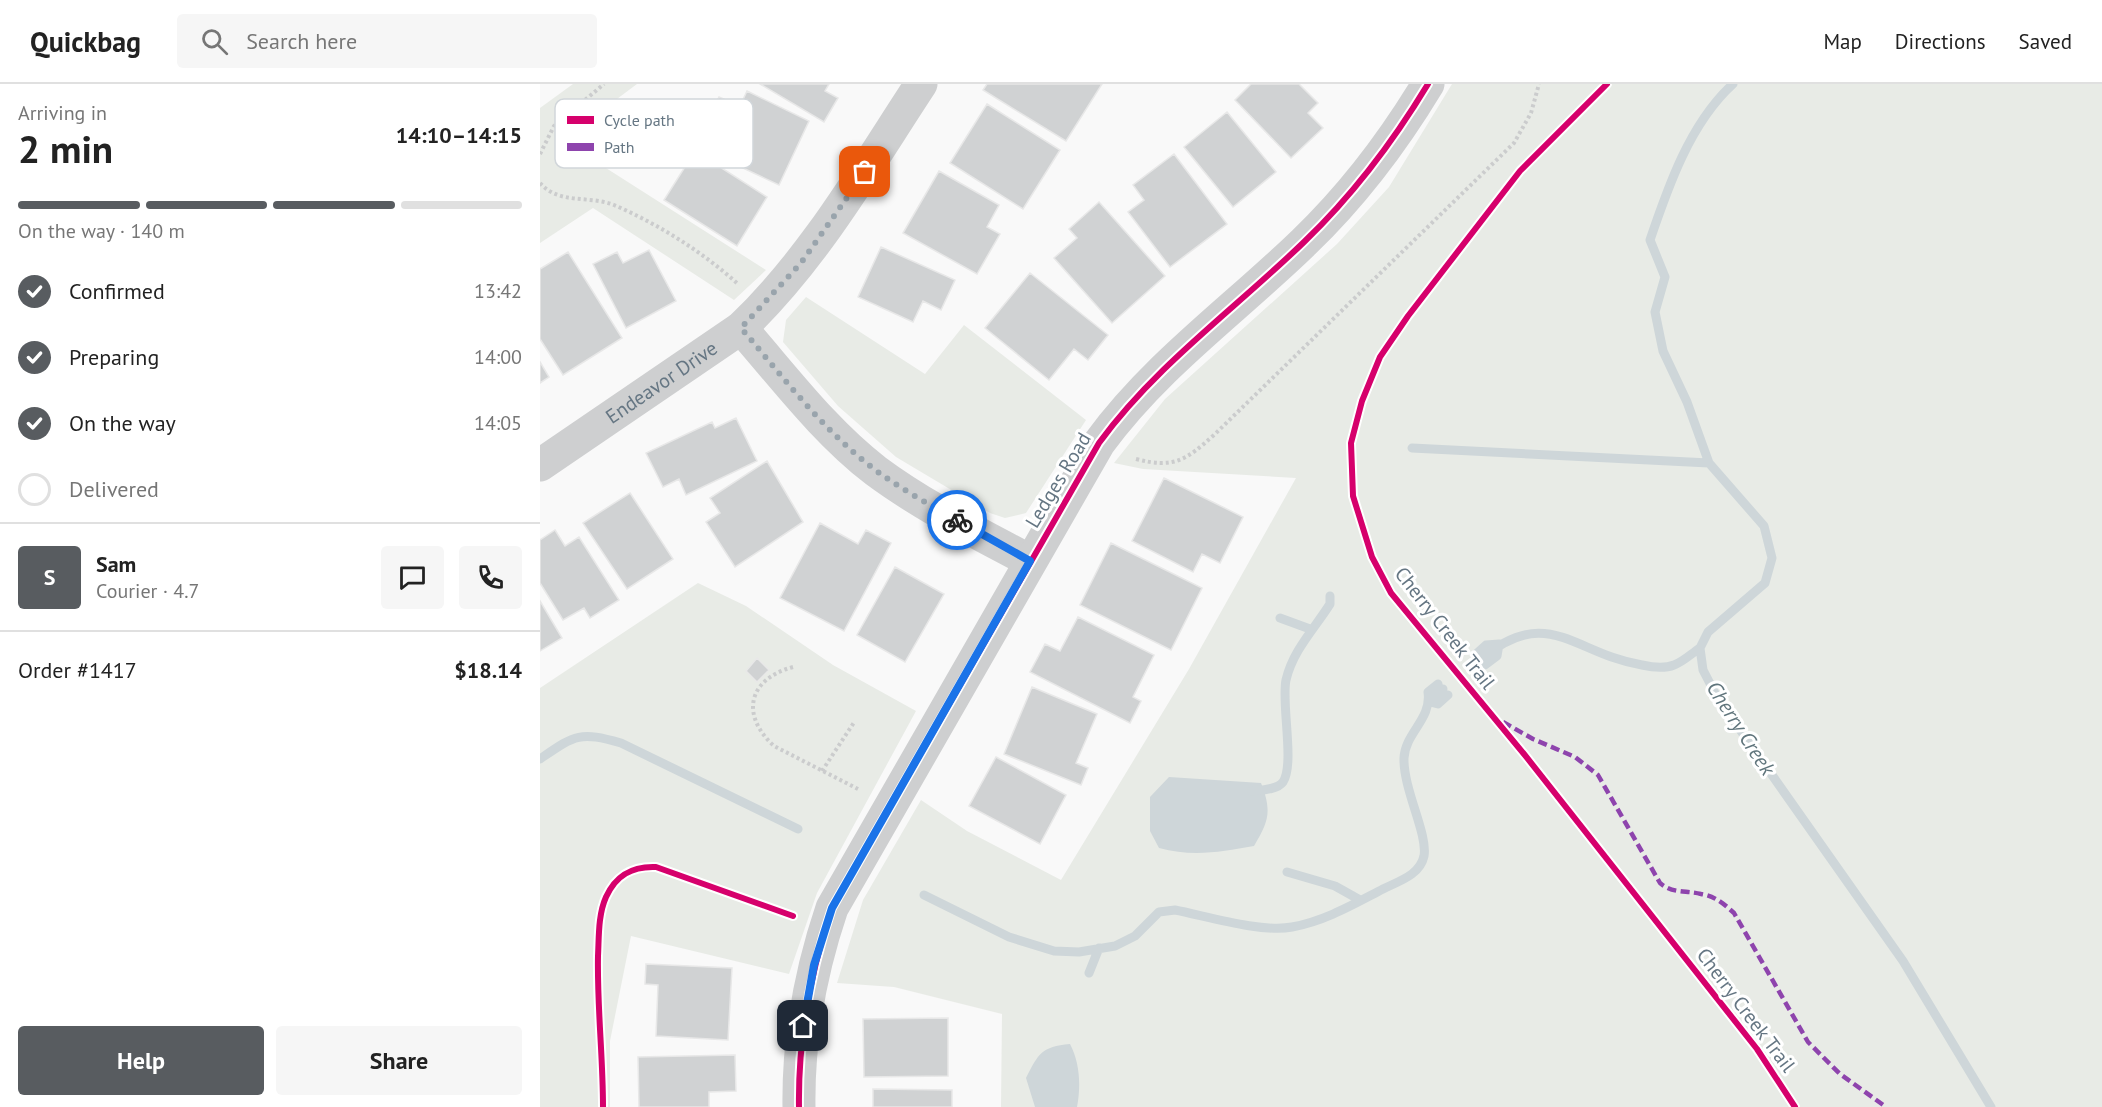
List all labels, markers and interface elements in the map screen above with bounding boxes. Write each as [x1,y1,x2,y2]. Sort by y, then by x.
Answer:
search box [177,14,597,68]
text: Quickbag [30,23,141,60]
icon: search [198,25,231,58]
text: Search here [246,27,357,55]
text: Map [1823,28,1862,55]
text: Directions [1895,28,1986,55]
text: Saved [2019,28,2072,55]
legend [555,99,753,168]
text: Arriving in [18,100,107,126]
text: Cycle path [604,110,675,130]
text: 14:10–14:15 [396,121,522,149]
text: 2 min [18,123,113,174]
text: Path [604,137,635,157]
pin [839,146,890,197]
icon: bag [848,155,881,188]
text: On the way · 140 m [18,218,185,244]
icon: check [18,275,51,308]
text: Confirmed [69,277,165,305]
text: 13:42 [474,278,522,304]
street label: Endeavor Drive [601,335,722,429]
icon: check [18,341,51,374]
text: Preparing [69,343,159,371]
text: 14:00 [474,344,522,370]
icon: check [18,407,51,440]
text: On the way [69,409,176,437]
text: 14:05 [474,410,522,436]
street label: Ledges Road [1019,427,1097,533]
text: Delivered [69,475,159,503]
courier [927,490,987,550]
icon: bike [941,504,974,537]
button: chat [381,546,444,609]
button: phone [459,546,522,609]
text: Sam [96,550,136,578]
street label: Cherry Creek Trail [1389,561,1501,695]
text: S [44,563,55,591]
text: Courier · 4.7 [96,578,199,604]
text: Order #1417 [18,656,137,684]
text: $18.14 [454,656,522,684]
water label: Cherry Creek [1701,676,1782,781]
street label: Cherry Creek Trail [1691,943,1801,1077]
pin [777,1000,828,1051]
icon: home [786,1009,819,1042]
button: Help [18,1026,264,1095]
button: Share [276,1026,522,1095]

